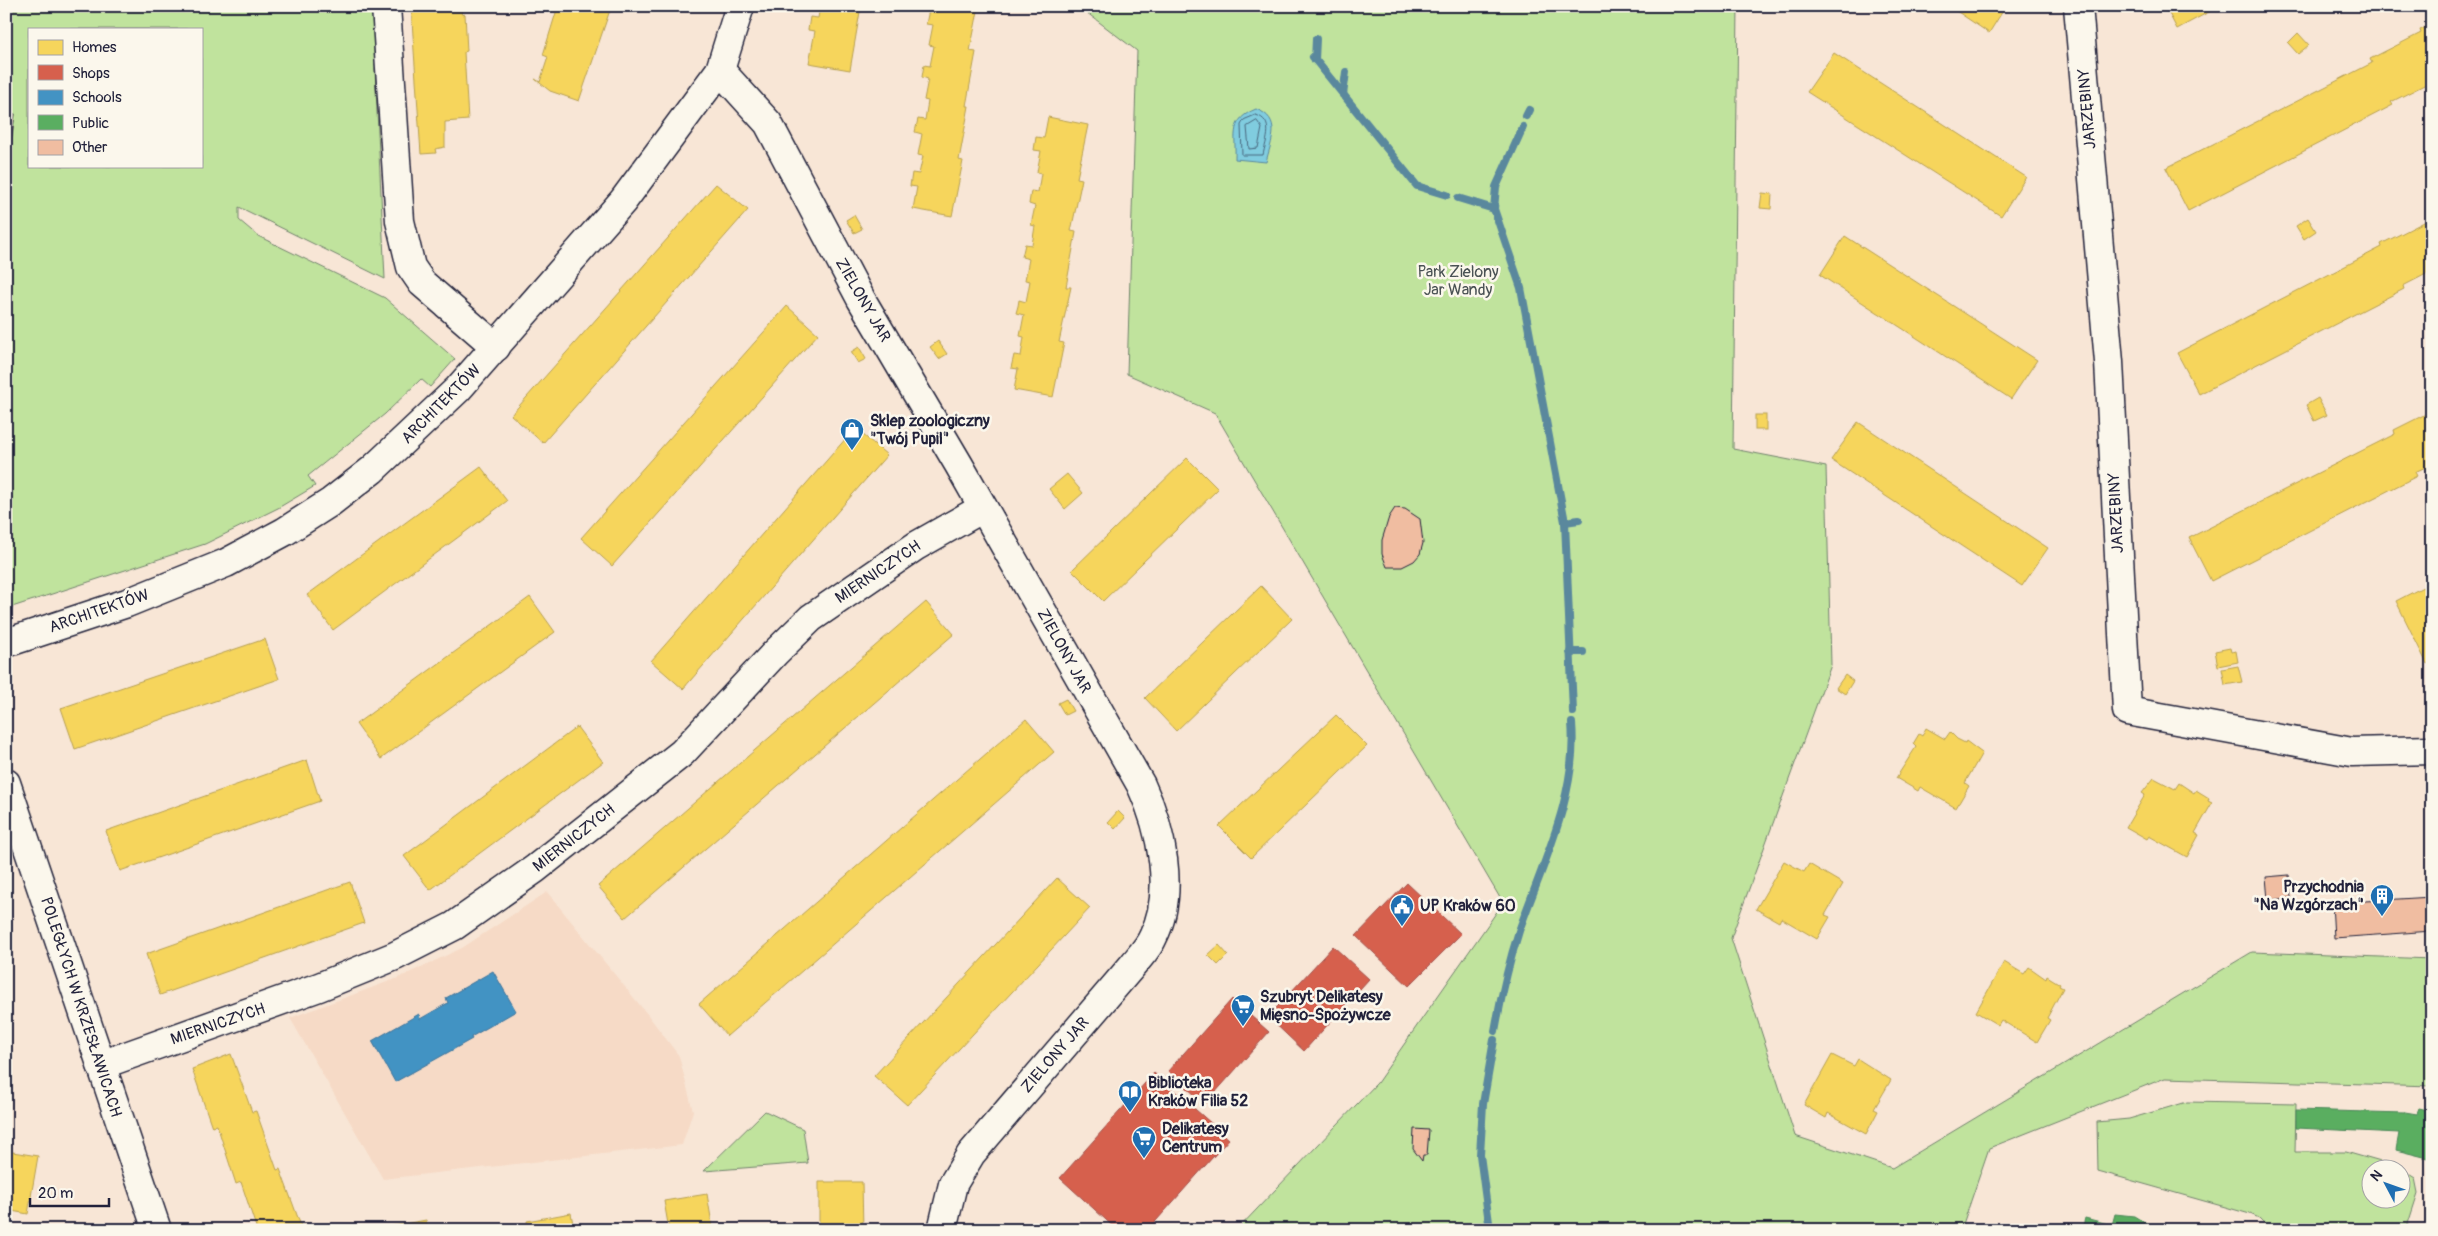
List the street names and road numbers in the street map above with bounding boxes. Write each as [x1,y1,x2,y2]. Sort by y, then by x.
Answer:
street label: JARZĘBINY [2074,68,2100,150]
street label: ZIELONY JAR [831,254,895,346]
street label: ARCHITEKTÓW [396,359,485,448]
street label: JARZĘBINY [2104,472,2128,554]
street label: MIERNICZYCH [831,536,925,608]
street label: ARCHITEKTÓW [46,584,152,637]
street label: ZIELONY JAR [1033,605,1095,697]
street label: MIERNICZYCH [529,800,619,876]
street label: POLEGŁYCH W KRZESŁAWICACH [36,894,126,1120]
street label: MIERNICZYCH [168,998,268,1050]
street label: ZIELONY JAR [1017,1013,1093,1097]

